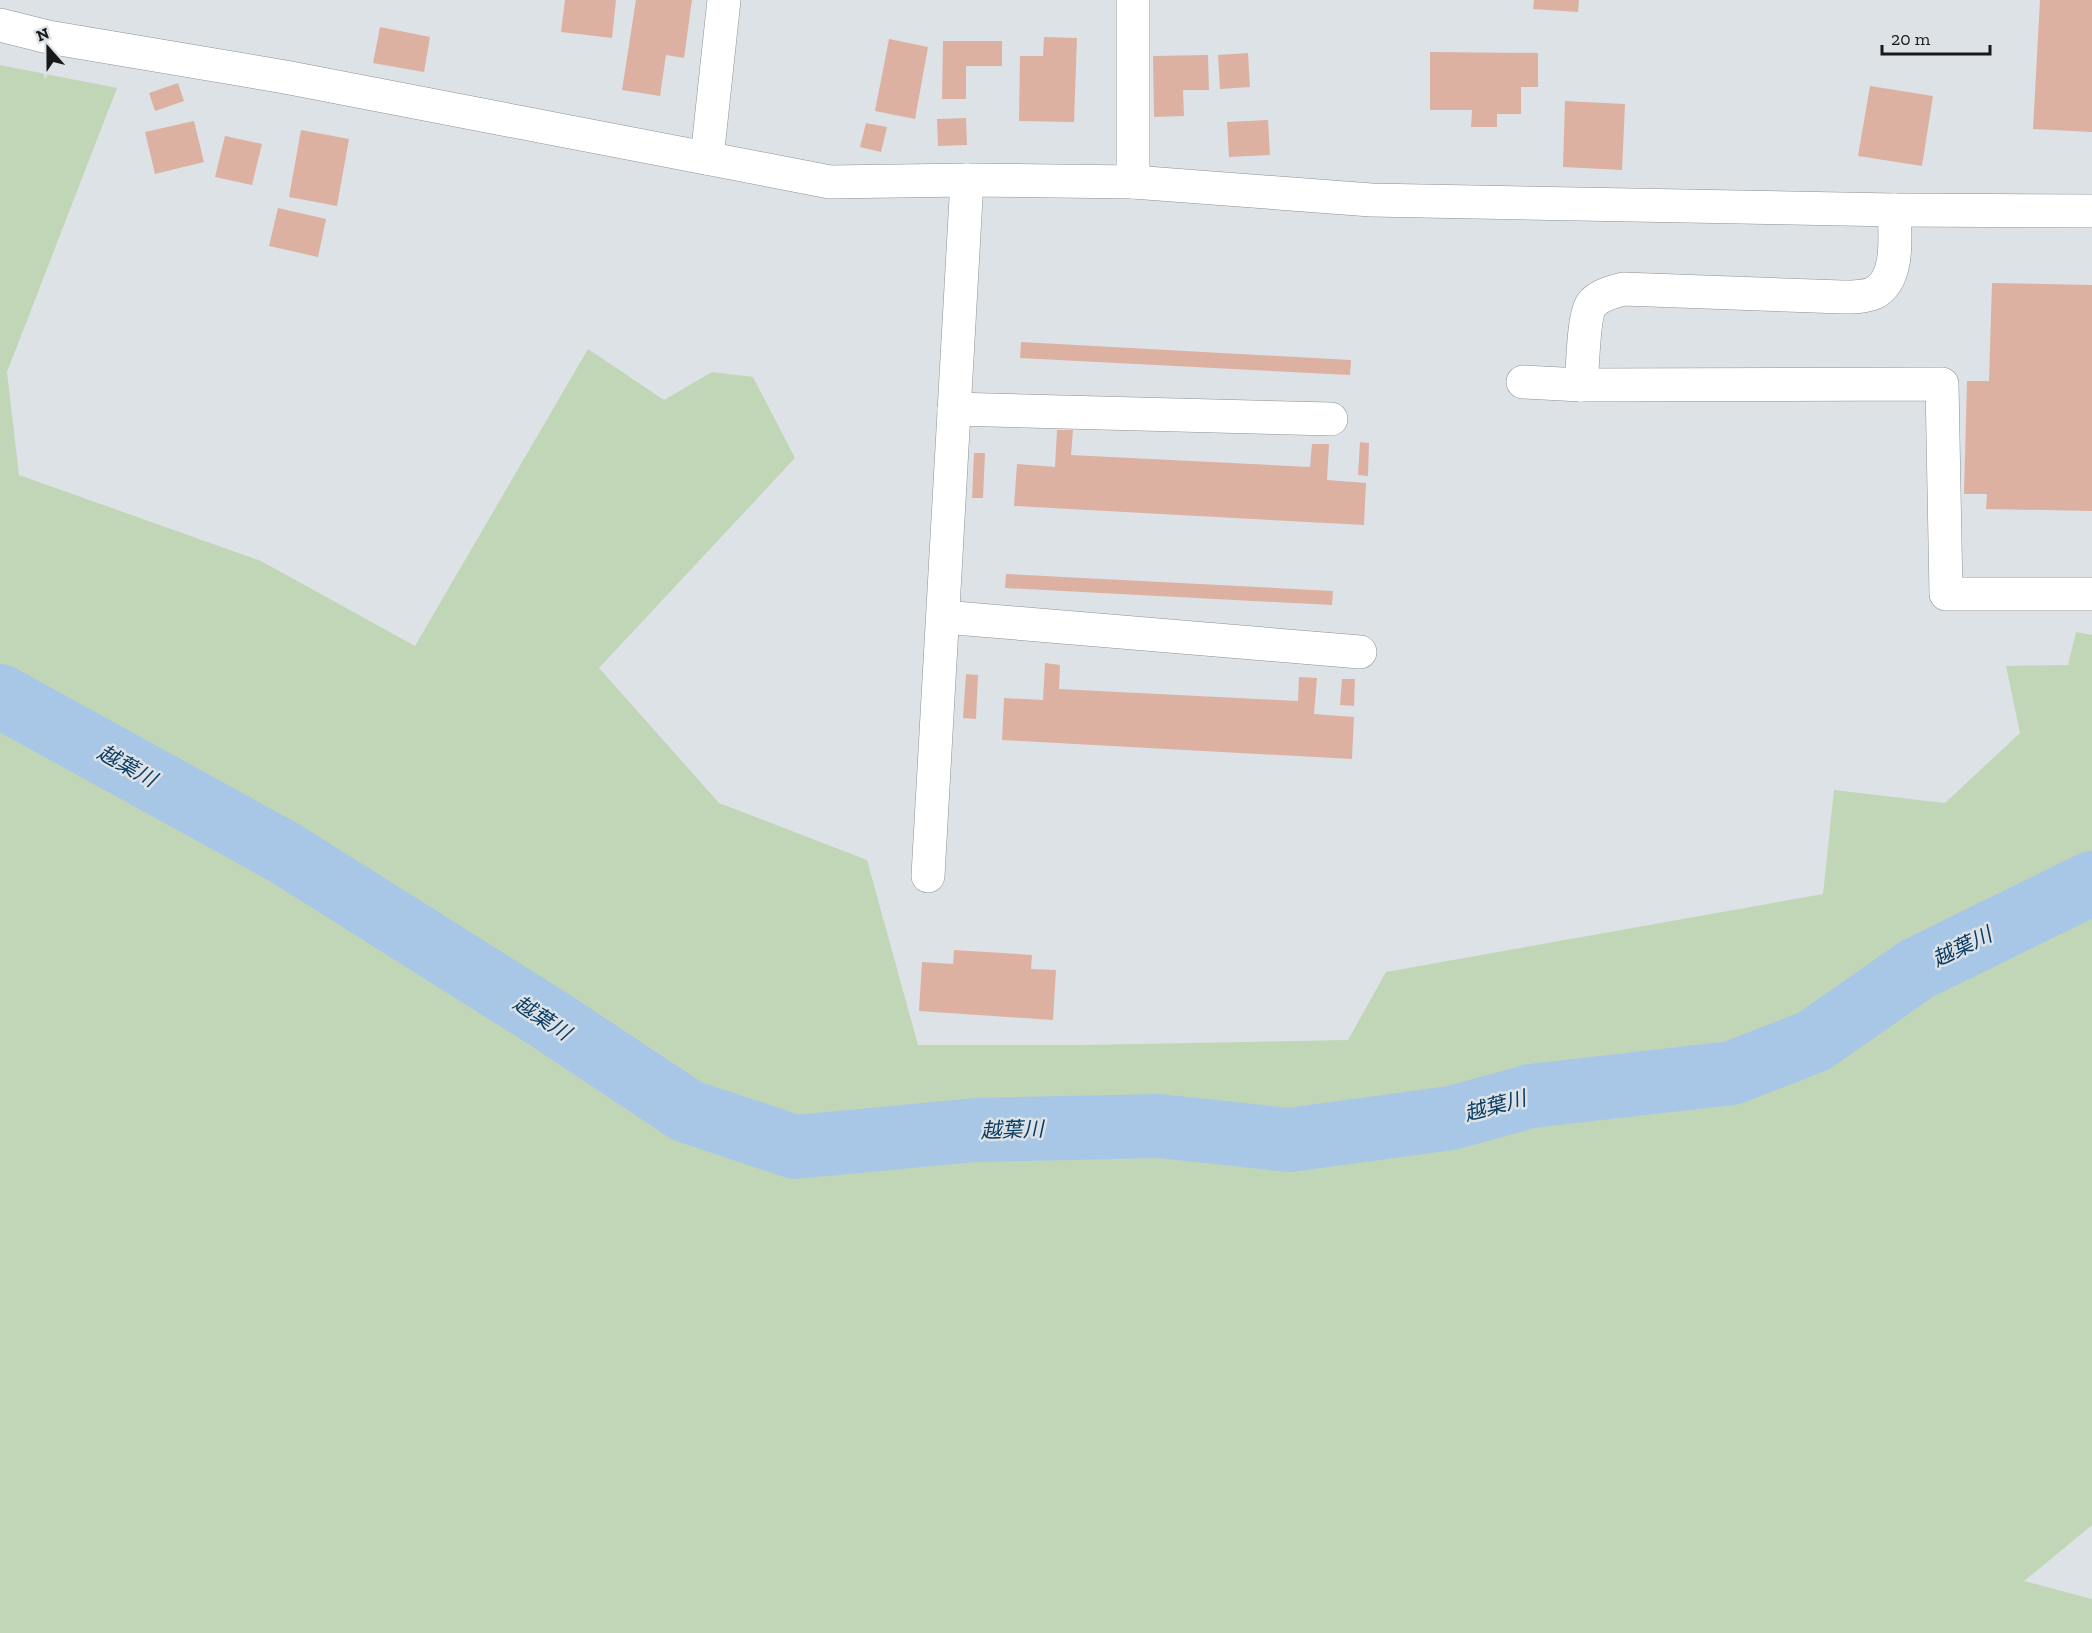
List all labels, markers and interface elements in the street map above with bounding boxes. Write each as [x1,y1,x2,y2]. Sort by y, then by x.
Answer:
north arrow [18,18,78,78]
scale bar [1882,18,1990,56]
text: N [34,23,52,46]
text: 20 m [1891,28,1931,50]
water label: 越葉川 [94,739,163,793]
water label: 越葉川 [1928,921,1997,972]
water label: 越葉川 [509,990,577,1046]
water label: 越葉川 [1461,1085,1530,1126]
water label: 越葉川 [980,1116,1046,1143]

